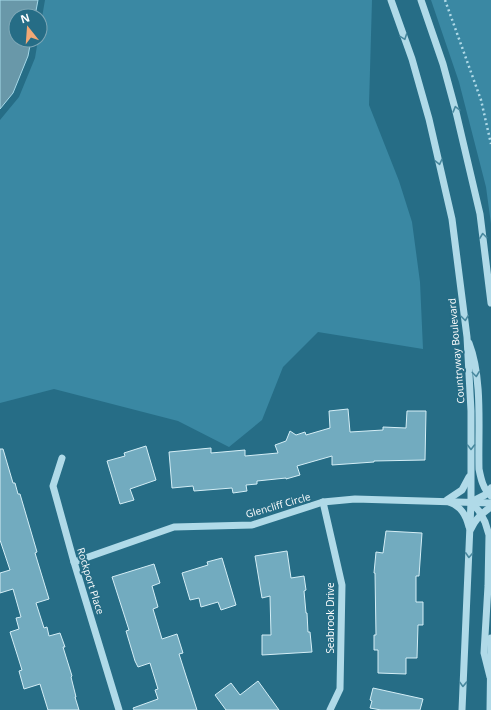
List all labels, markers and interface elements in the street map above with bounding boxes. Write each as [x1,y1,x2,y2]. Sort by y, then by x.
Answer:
north arrow [8,8,48,48]
text: N [18,9,31,26]
one-way arrow [399,33,408,40]
one-way arrow [452,106,460,113]
one-way arrow [435,159,443,165]
one-way arrow [479,233,488,239]
street label: Countryway Boulevard [444,298,468,404]
one-way arrow [460,314,469,321]
one-way arrow [471,371,480,377]
one-way arrow [467,444,475,450]
street label: Glencliff Circle [244,489,312,521]
street label: Rockport Place [74,546,108,616]
one-way arrow [464,552,473,558]
street label: Seabrook Drive [323,582,337,654]
one-way arrow [459,681,467,687]

